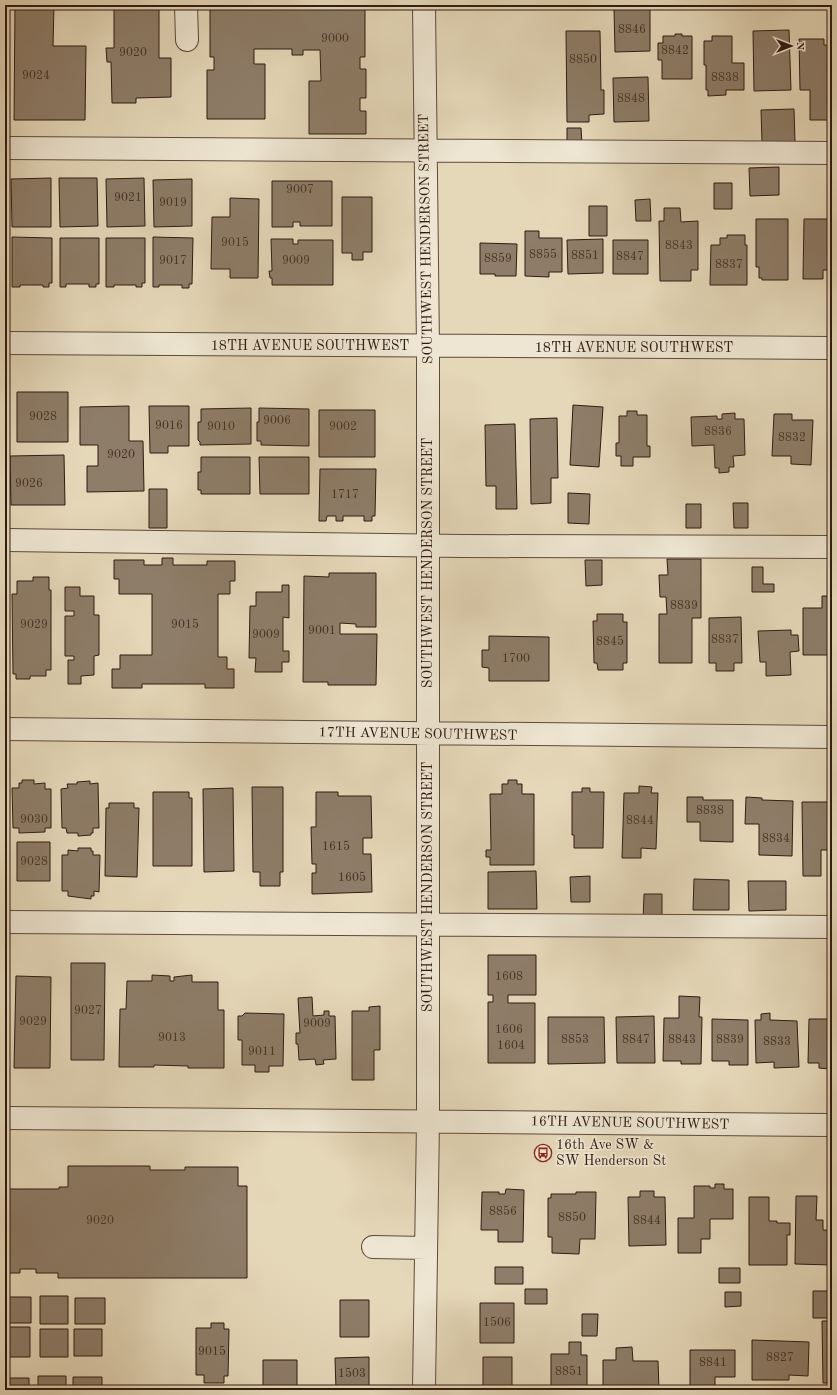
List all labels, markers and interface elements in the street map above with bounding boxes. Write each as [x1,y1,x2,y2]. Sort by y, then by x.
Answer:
house number: 8846 [618,24,646,36]
north arrow [771,26,811,66]
house number: 9000 [321,33,349,45]
text: N [794,42,805,51]
house number: 8842 [661,45,689,57]
house number: 9020 [119,47,147,59]
house number: 8850 [569,53,597,66]
house number: 9024 [22,70,50,82]
house number: 8838 [711,72,739,84]
house number: 8848 [617,93,645,105]
street label: SOUTHWEST HENDERSON STREET [417,114,435,364]
house number: 9007 [286,184,314,196]
house number: 9021 [114,192,142,204]
house number: 9019 [159,197,187,209]
house number: 9015 [221,236,249,249]
house number: 8843 [665,240,693,252]
house number: 8855 [529,248,557,261]
house number: 8851 [571,249,599,262]
house number: 8847 [616,251,644,263]
house number: 8859 [484,252,512,265]
house number: 9017 [159,255,187,267]
house number: 9009 [282,255,310,267]
house number: 8837 [715,259,743,271]
street label: 18TH AVENUE SOUTHWEST [211,339,409,353]
street label: 18TH AVENUE SOUTHWEST [535,341,733,355]
house number: 9028 [29,411,57,423]
house number: 9006 [263,415,291,427]
house number: 9016 [155,420,183,432]
house number: 9010 [207,421,235,433]
house number: 9002 [329,421,357,433]
house number: 8836 [704,426,732,438]
house number: 8832 [778,432,806,444]
street label: SOUTHWEST HENDERSON STREET [421,438,435,688]
house number: 9020 [107,449,135,461]
house number: 9026 [15,478,43,490]
house number: 1717 [331,489,359,501]
house number: 8839 [670,600,698,612]
house number: 9015 [171,618,199,631]
house number: 9029 [20,619,48,631]
house number: 9001 [308,625,336,637]
house number: 9009 [252,629,280,641]
house number: 8837 [711,634,739,646]
house number: 8845 [596,635,624,648]
house number: 1700 [502,653,530,665]
street label: 17TH AVENUE SOUTHWEST [319,725,517,743]
street label: SOUTHWEST HENDERSON STREET [421,762,435,1012]
house number: 8838 [696,805,724,817]
house number: 9030 [20,814,48,826]
house number: 8844 [626,815,654,827]
house number: 8834 [762,833,790,845]
house number: 1615 [322,840,350,853]
house number: 9028 [20,856,48,868]
house number: 1605 [338,871,366,884]
house number: 1608 [495,971,523,983]
house number: 9027 [74,1005,102,1017]
house number: 9029 [19,1016,47,1028]
house number: 9009 [303,1018,331,1030]
house number: 1606 [495,1024,523,1036]
house number: 9013 [158,1032,186,1044]
house number: 8853 [561,1033,589,1046]
house number: 8847 [622,1034,650,1046]
house number: 8843 [668,1034,696,1046]
house number: 8839 [716,1034,744,1046]
house number: 8833 [763,1036,791,1048]
house number: 1604 [497,1040,525,1052]
house number: 9011 [248,1046,276,1058]
street label: 16TH AVENUE SOUTHWEST [531,1114,729,1132]
place label: 16th Ave SW & SW Henderson St [556,1138,666,1168]
bus stop icon: 16th Ave SW & SW Henderson St [533,1143,553,1163]
house number: 8856 [489,1205,517,1218]
house number: 8850 [558,1211,586,1224]
house number: 9020 [86,1215,114,1227]
house number: 8844 [633,1215,661,1227]
house number: 1506 [483,1316,511,1329]
house number: 9015 [198,1345,226,1358]
house number: 8827 [766,1352,794,1364]
house number: 8841 [699,1357,727,1369]
house number: 8851 [555,1365,583,1378]
house number: 1503 [338,1367,366,1380]

